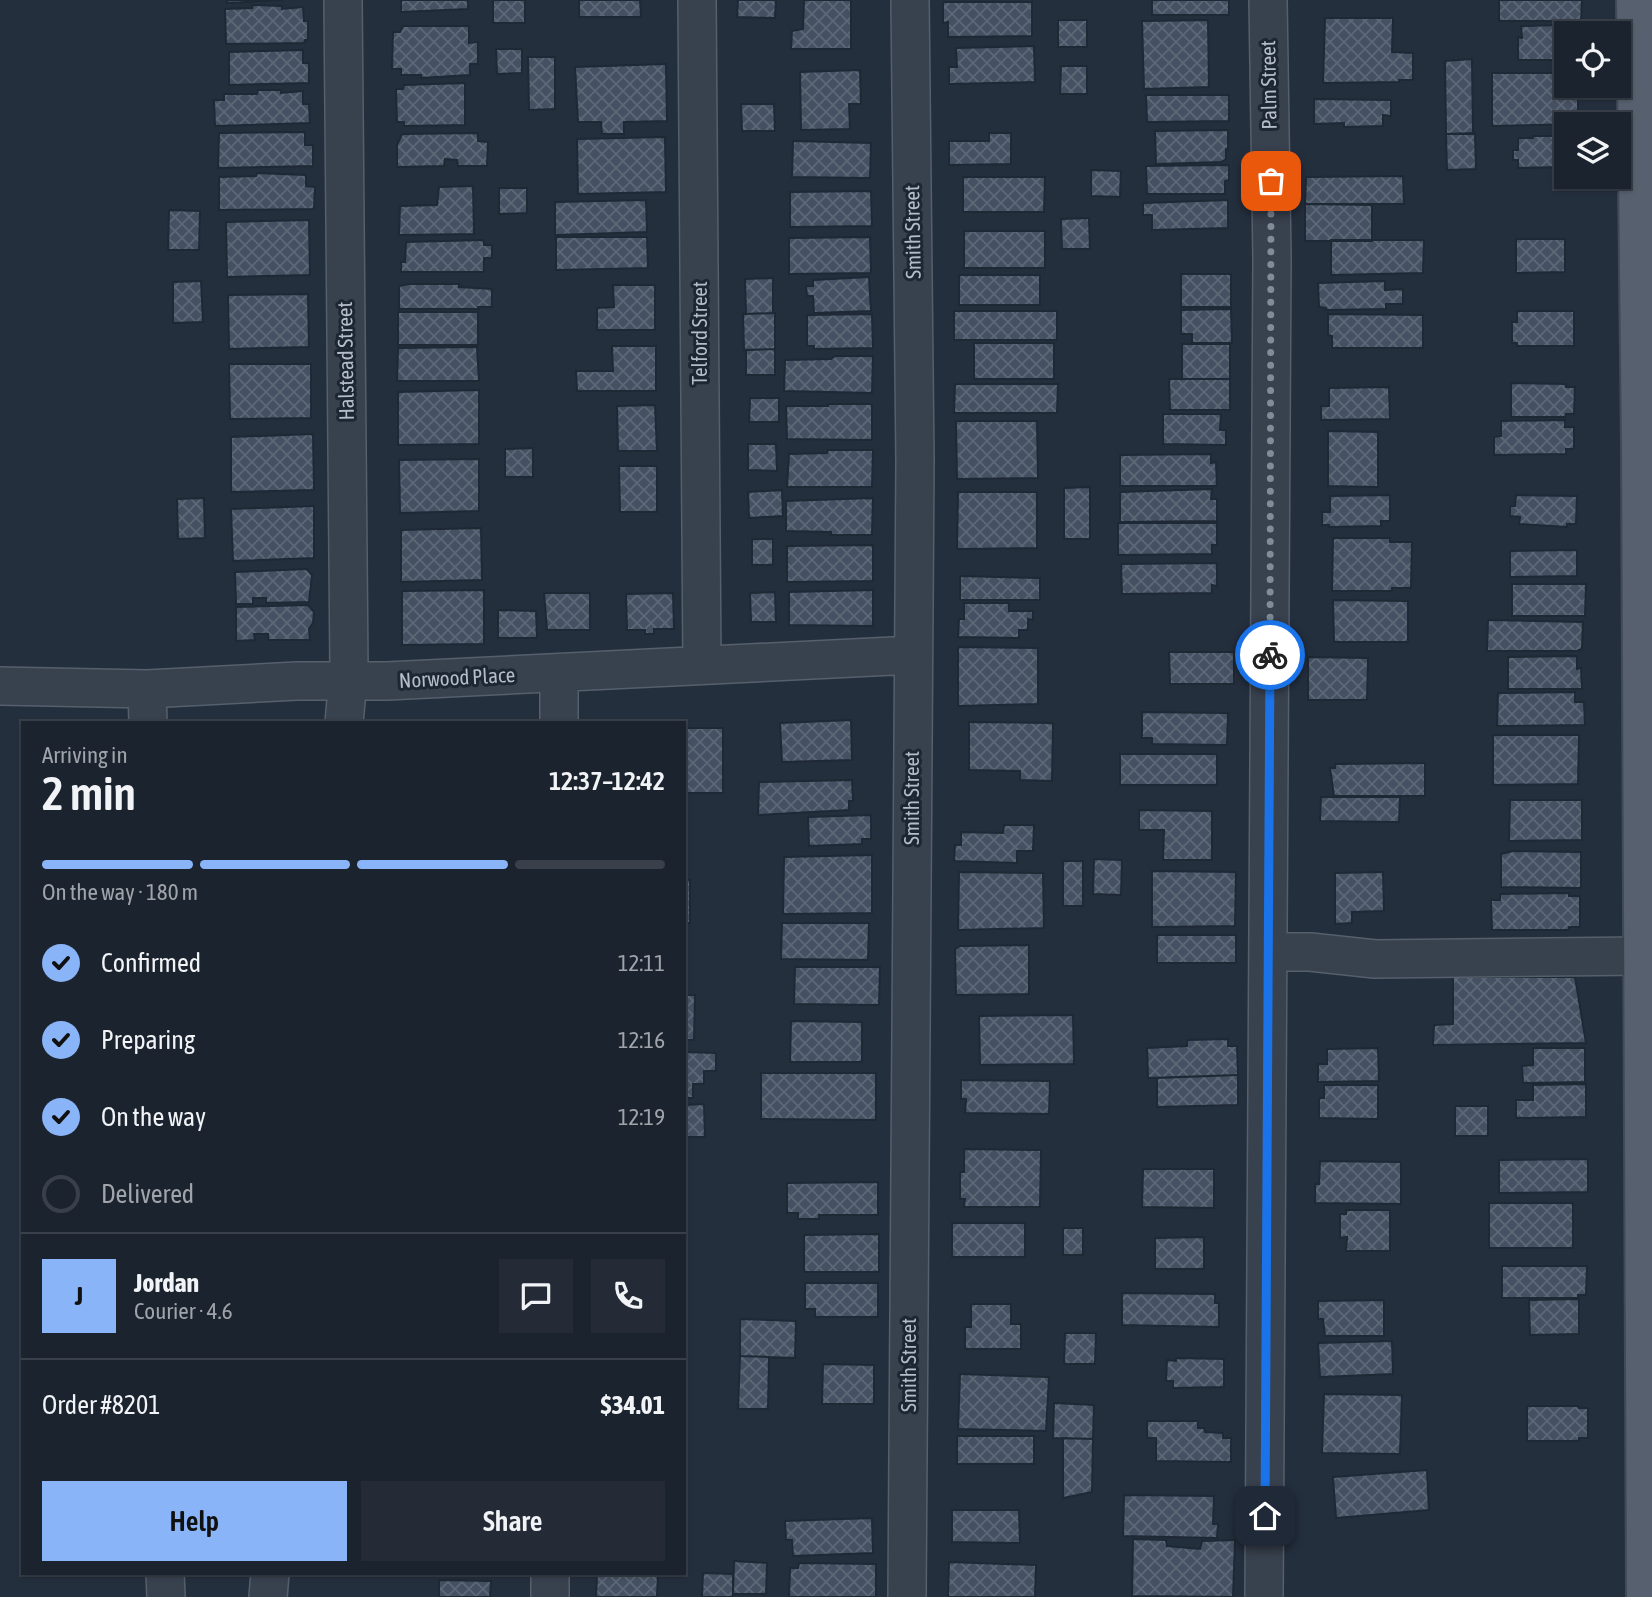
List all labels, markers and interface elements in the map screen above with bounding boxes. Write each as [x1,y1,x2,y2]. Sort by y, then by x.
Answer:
map controls [1554,21,1631,189]
button: locate [1554,21,1631,98]
street label: Palm Street [1255,40,1281,130]
button: layers [1554,112,1631,189]
pin [1241,151,1301,211]
icon: bag [1252,162,1290,200]
street label: Smith Street [899,185,925,279]
street label: Telford Street [687,281,711,385]
street label: Halstead Street [332,301,358,421]
courier [1235,620,1305,690]
icon: bike [1251,636,1289,674]
street label: Norwood Place [398,662,516,692]
text: Arriving in [42,742,128,768]
street label: Smith Street [899,751,923,845]
text: 12:37–12:42 [549,766,665,796]
text: 2 min [42,767,136,820]
text: On the way · 180 m [42,879,198,905]
icon: check [42,944,80,982]
text: Confirmed [101,948,201,978]
text: 12:11 [618,950,665,976]
icon: check [42,1021,80,1059]
text: Preparing [101,1025,195,1055]
text: 12:16 [618,1027,665,1053]
icon: check [42,1098,80,1136]
text: On the way [101,1102,206,1132]
text: 12:19 [618,1104,665,1130]
text: Delivered [101,1179,194,1209]
button: chat [499,1259,573,1333]
button: phone [591,1259,665,1333]
text: Jordan [134,1268,199,1298]
text: J [75,1281,83,1311]
text: Courier · 4.6 [134,1298,233,1324]
street label: Smith Street [896,1318,920,1412]
text: Order #8201 [42,1390,161,1420]
text: $34.01 [601,1390,665,1420]
button: Help [42,1481,347,1561]
button: Share [361,1481,665,1561]
pin [1235,1486,1295,1546]
icon: home [1246,1497,1284,1535]

